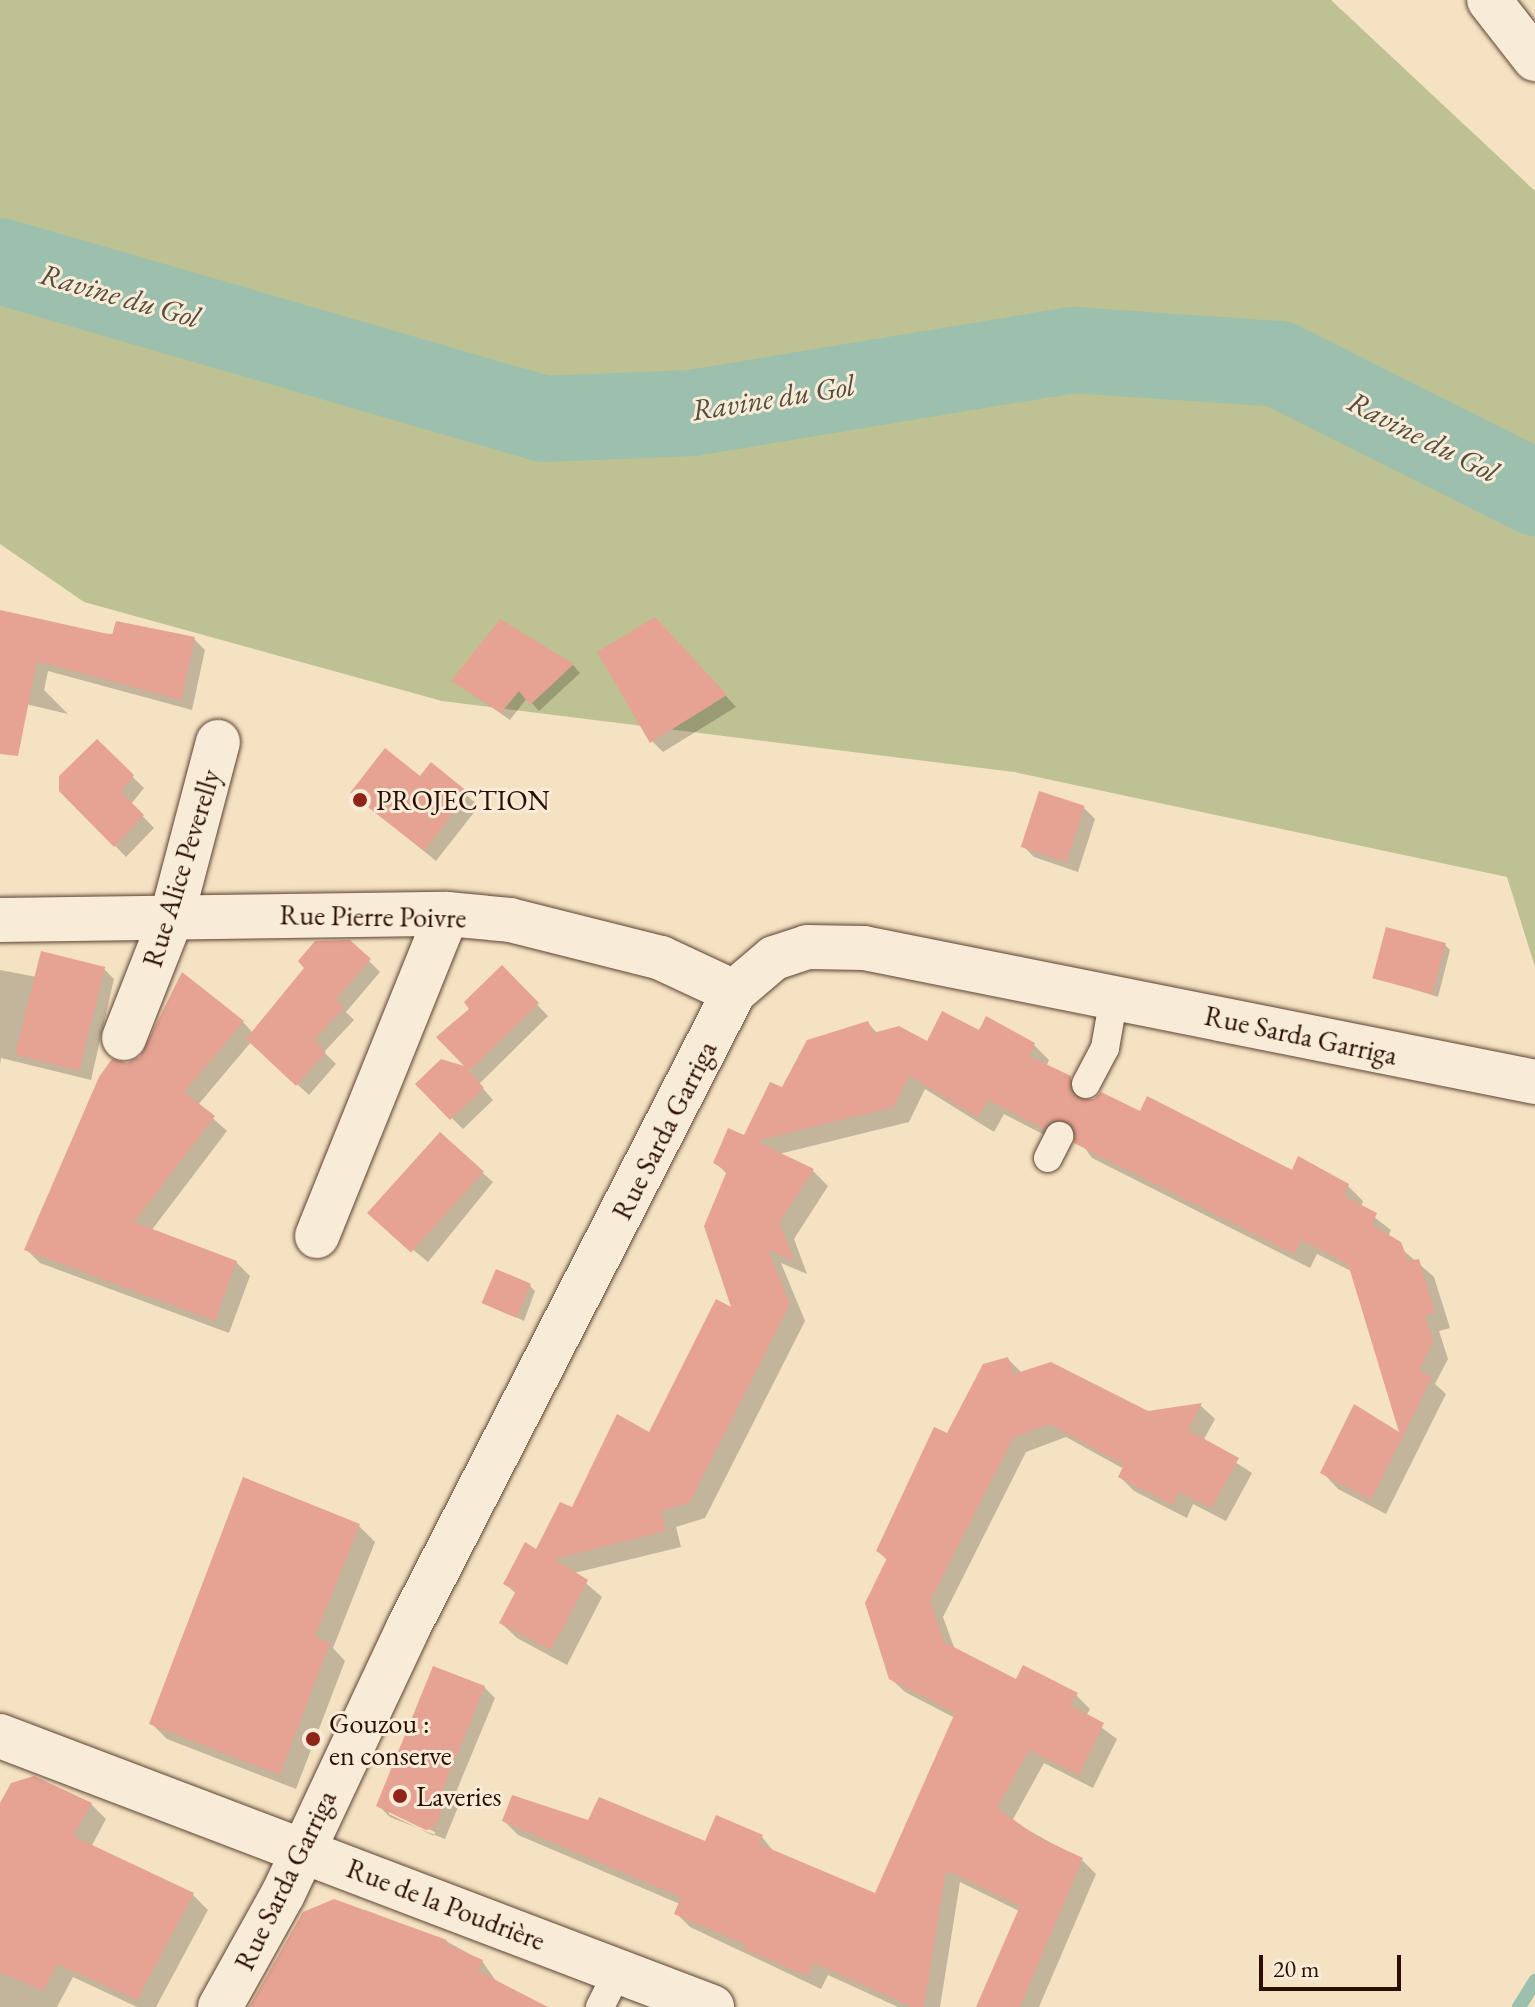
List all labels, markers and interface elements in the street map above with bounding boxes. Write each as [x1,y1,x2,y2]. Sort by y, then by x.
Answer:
water label: Ravine du Gol [36,256,204,336]
water label: Ravine du Gol [689,367,857,429]
water label: Ravine du Gol [1341,384,1505,490]
street label: Rue Alice Peverelly [135,765,227,971]
place label: PROJECTION [376,783,550,817]
marker: PROJECTION [351,791,369,809]
street label: Rue Pierre Poivre [279,898,467,934]
street label: Rue Sarda Garriga [1202,998,1400,1072]
street label: Rue Sarda Garriga [604,1035,724,1225]
place label: Gouzou : en conserve [329,1706,452,1772]
marker: Gouzou : en conserve [304,1730,322,1748]
place label: Laveries [416,1779,502,1813]
street label: Rue Sarda Garriga [227,1784,343,1976]
marker: Laveries [391,1787,409,1805]
street label: Rue de la Poudrière [342,1851,550,1957]
scale bar [1263,1939,1405,1989]
text: 20 m [1273,1953,1320,1984]

